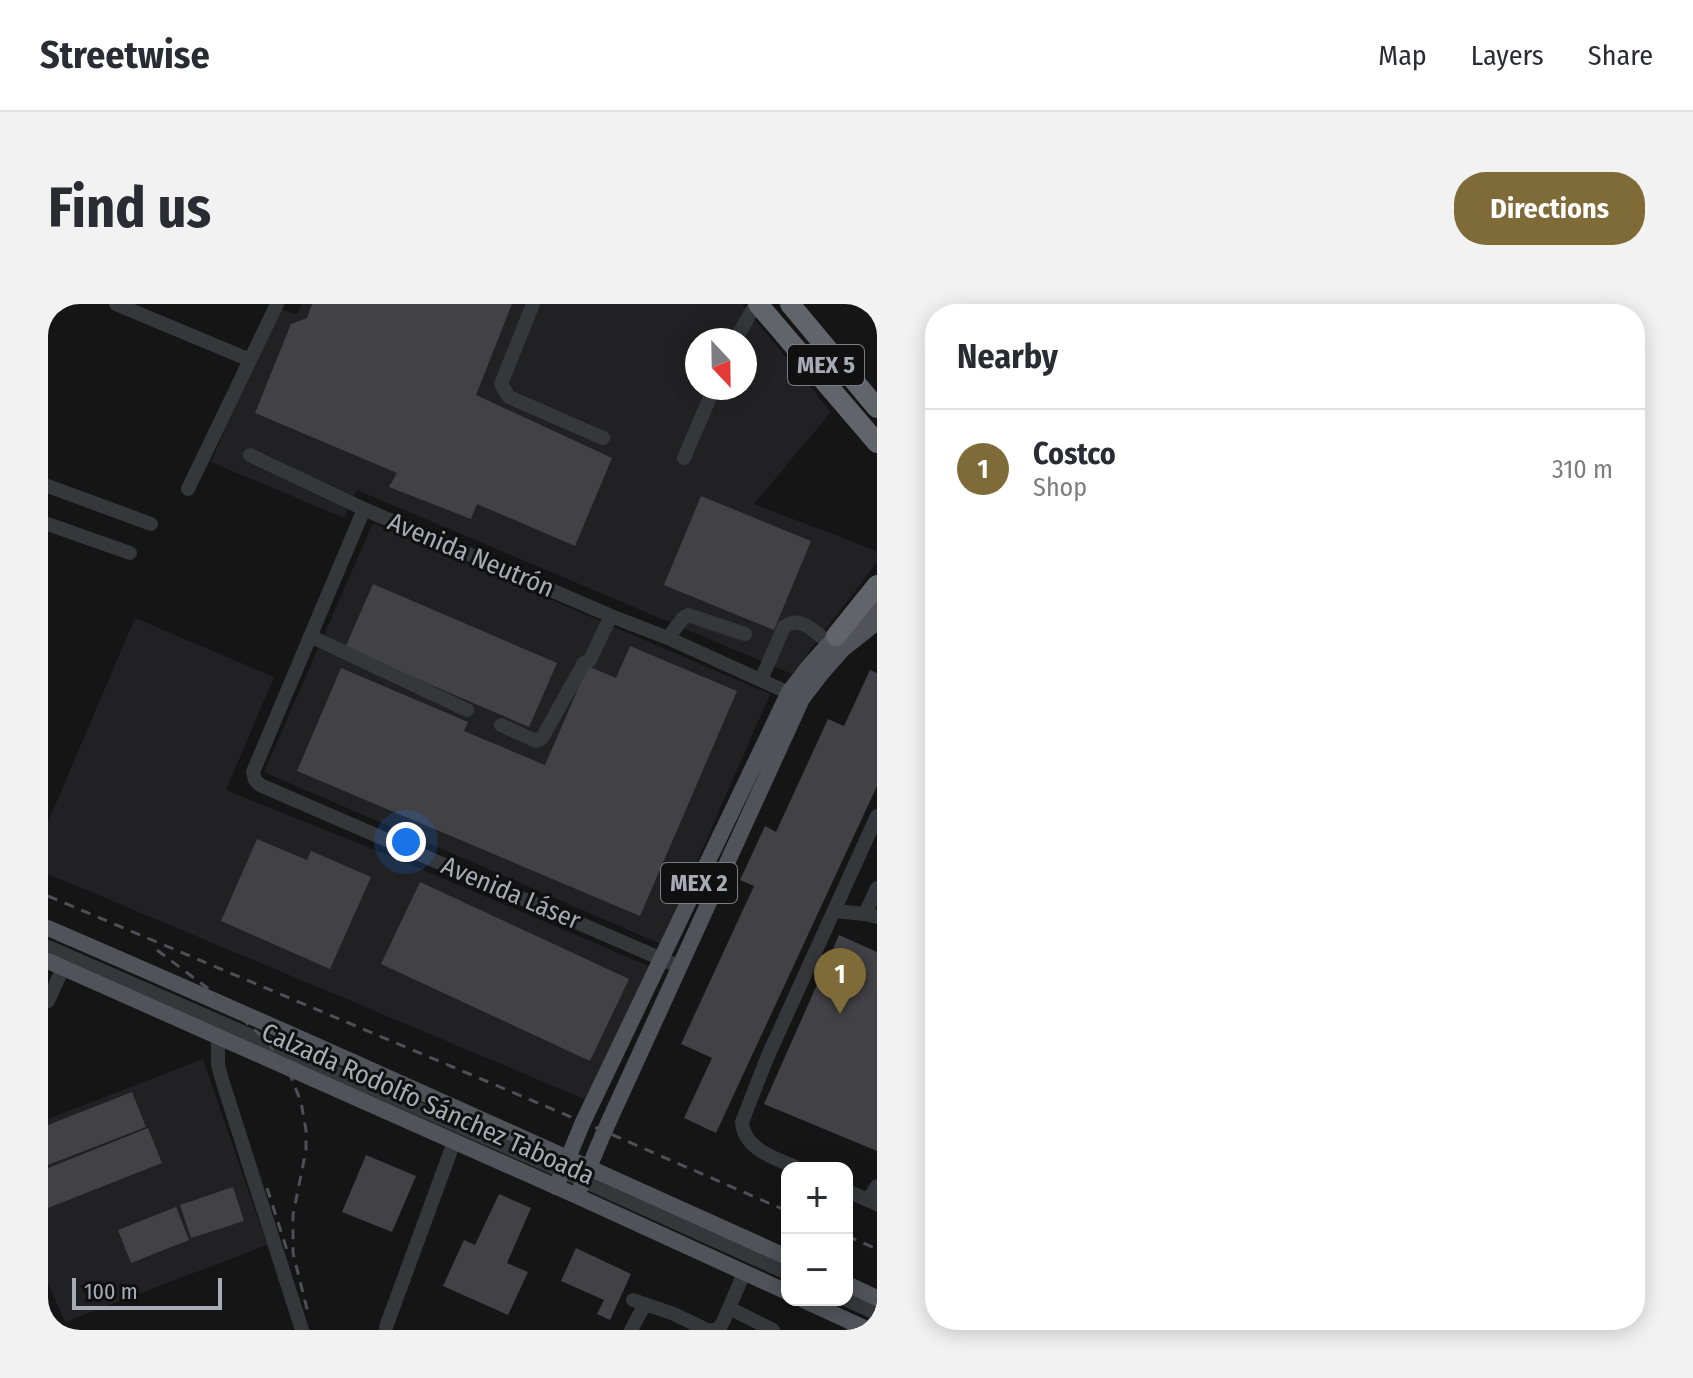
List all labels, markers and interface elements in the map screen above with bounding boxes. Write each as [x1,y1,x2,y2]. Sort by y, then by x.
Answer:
text: Streetwise [40,32,210,78]
text: Map [1378,39,1427,72]
text: Layers [1471,39,1544,72]
text: Share [1588,39,1653,72]
button: Directions [1454,172,1645,245]
text: Find us [48,175,211,242]
north arrow [685,328,757,400]
text: Nearby [957,336,1058,377]
road number: MEX 5 [788,345,864,385]
text: Costco [1033,436,1116,472]
text: 1 [978,454,989,485]
text: 310 m [1552,454,1613,485]
text: Shop [1033,472,1087,503]
street label: Avenida Neutrón [383,506,559,604]
your location [386,822,426,862]
street label: Avenida Láser [437,850,585,936]
road number: MEX 2 [661,863,737,903]
pin: 1 [814,948,866,1014]
street label: Calzada Rodolfo Sánchez Taboada [257,1016,599,1192]
map controls [781,1162,853,1306]
button: + [781,1162,853,1234]
button: − [781,1234,853,1306]
scale bar [72,1274,222,1310]
text: 100 m [84,1278,138,1305]

